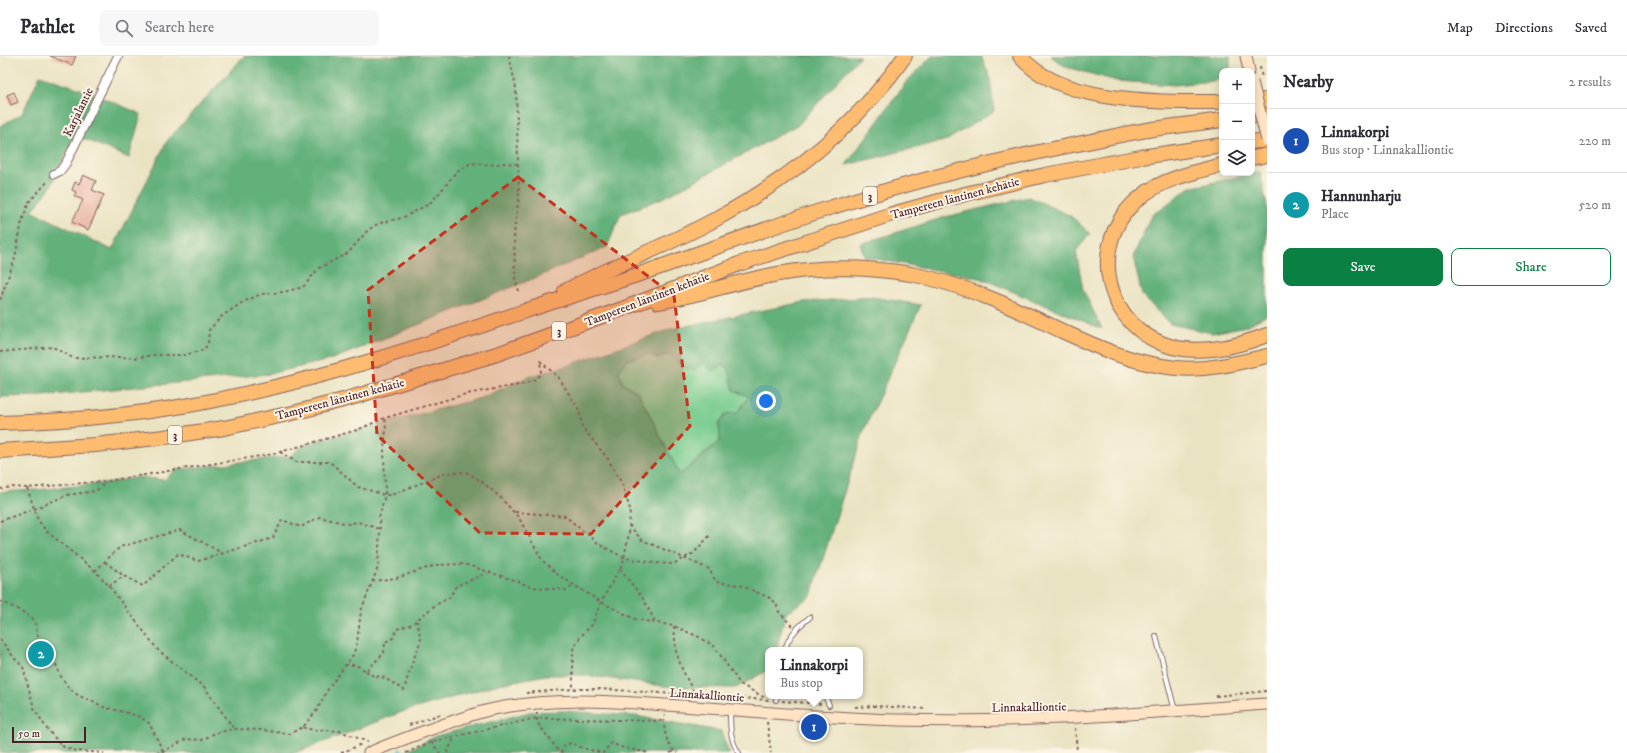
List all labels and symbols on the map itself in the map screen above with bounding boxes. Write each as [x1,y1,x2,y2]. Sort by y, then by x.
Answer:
street label: Karjalantie [60,85,97,139]
street label: Tampereen läntinen kehätie [889,174,1021,223]
road number: 3 [863,187,877,205]
street label: Tampereen läntinen kehätie [583,269,712,330]
road number: 3 [552,322,566,340]
street label: Tampereen läntinen kehätie [274,375,406,424]
your location [756,391,776,411]
road number: 3 [168,426,182,444]
pin: 2 [28,639,54,669]
street label: Linnakalliontie [669,685,745,706]
street label: Linnakalliontie [992,699,1067,716]
pin: 1 [801,712,827,742]
scale bar [12,725,86,744]

